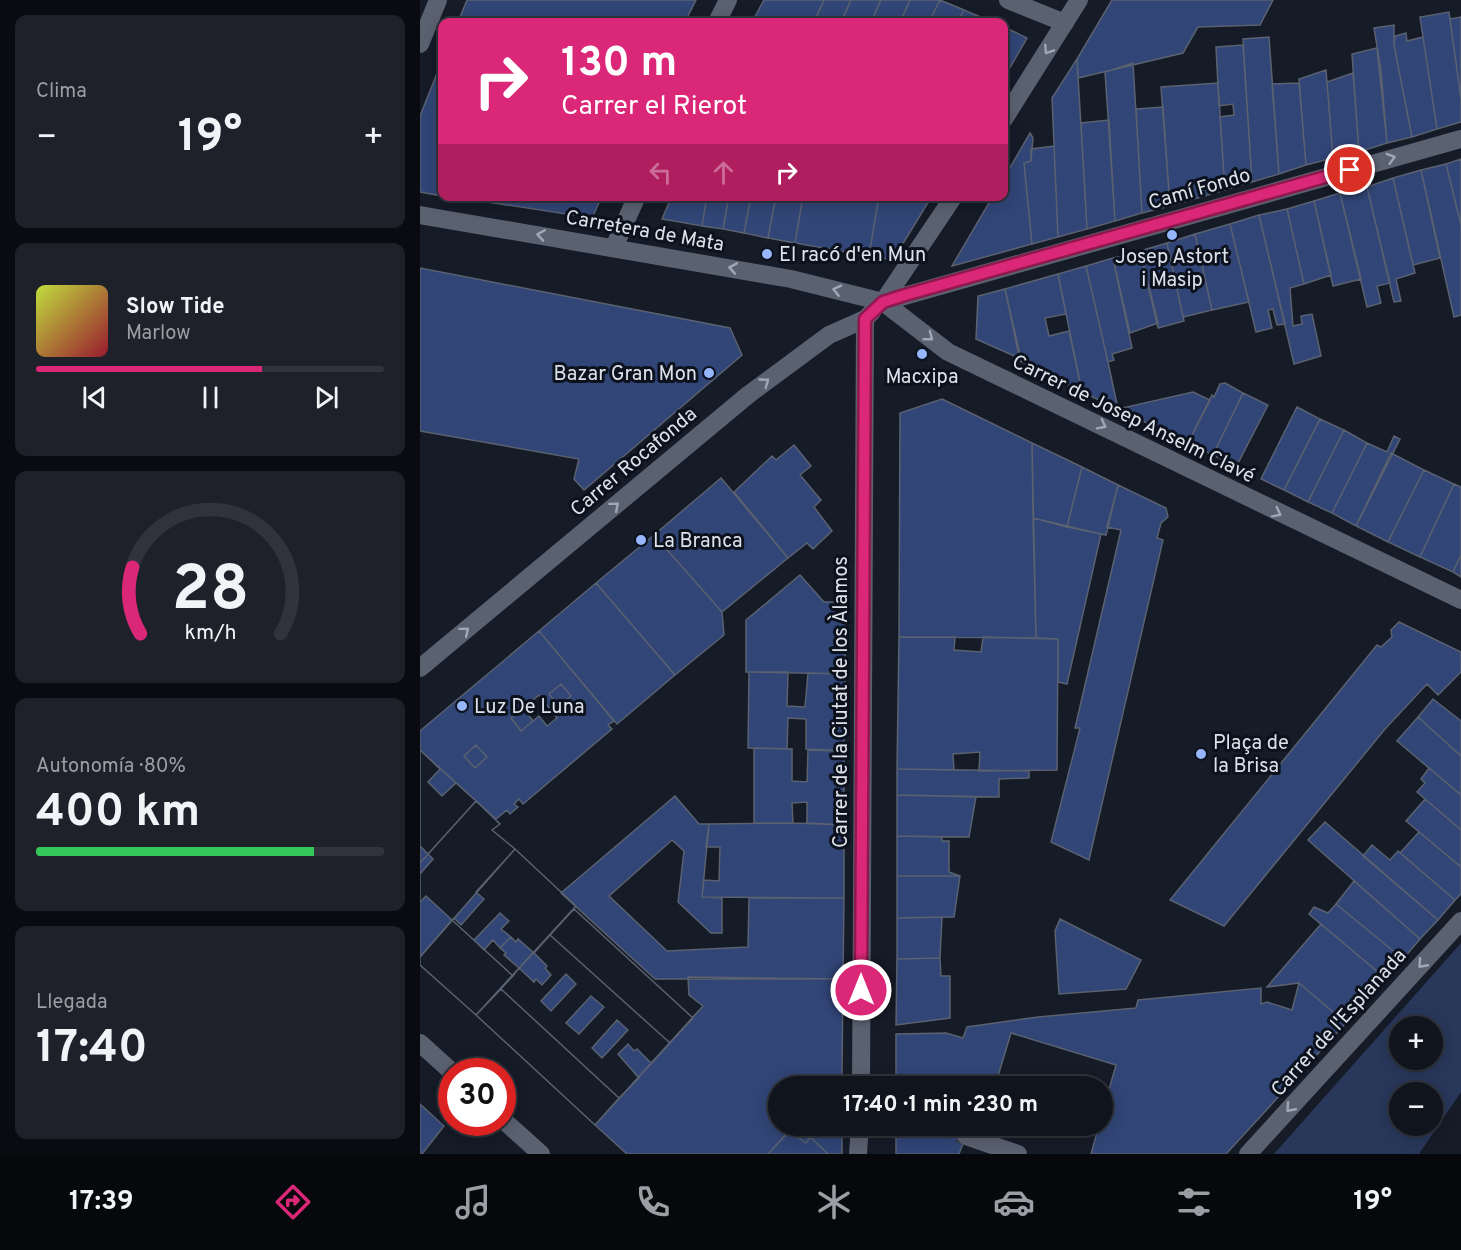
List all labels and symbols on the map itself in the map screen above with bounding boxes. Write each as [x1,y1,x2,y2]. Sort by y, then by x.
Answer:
one-way arrow [1043,44,1055,54]
pin [1324,144,1375,195]
one-way arrow [1386,153,1396,166]
street label: Camí Fondo [1145,163,1254,217]
street label: Carretera de Mata [563,205,726,259]
marker: Josep Astort i Masip [1165,228,1179,242]
one-way arrow [537,230,546,242]
place label: El racó d'en Mun [779,243,926,269]
place label: Josep Astort i Masip [1115,245,1229,294]
marker: El racó d'en Mun [760,247,774,261]
one-way arrow [729,263,738,275]
one-way arrow [832,285,842,298]
one-way arrow [922,330,933,341]
marker: Macxipa [915,347,929,361]
street label: Carrer de Josep Anselm Clavé [1007,350,1259,490]
place label: Bazar Gran Mon [554,362,697,388]
place label: Macxipa [885,365,959,391]
marker: Bazar Gran Mon [702,366,716,380]
one-way arrow [759,378,770,389]
street label: Carrer Rocafonda [566,402,703,523]
one-way arrow [1096,418,1107,430]
one-way arrow [608,502,619,513]
one-way arrow [1270,505,1281,517]
place label: La Branca [653,529,743,555]
marker: La Branca [634,533,648,547]
street label: Carrer de la Ciutat de los Àlamos [827,556,855,848]
one-way arrow [458,627,469,638]
place label: Luz De Luna [474,695,585,721]
marker: Luz De Luna [455,699,469,713]
place label: Plaça de la Brisa [1213,731,1289,780]
marker: Plaça de la Brisa [1194,747,1208,761]
street label: Carrer de l'Esplanada [1266,944,1413,1103]
one-way arrow [1418,957,1429,968]
position arrow [829,958,893,1022]
speed limit sign: 30 [438,1058,516,1136]
one-way arrow [1286,1101,1297,1112]

